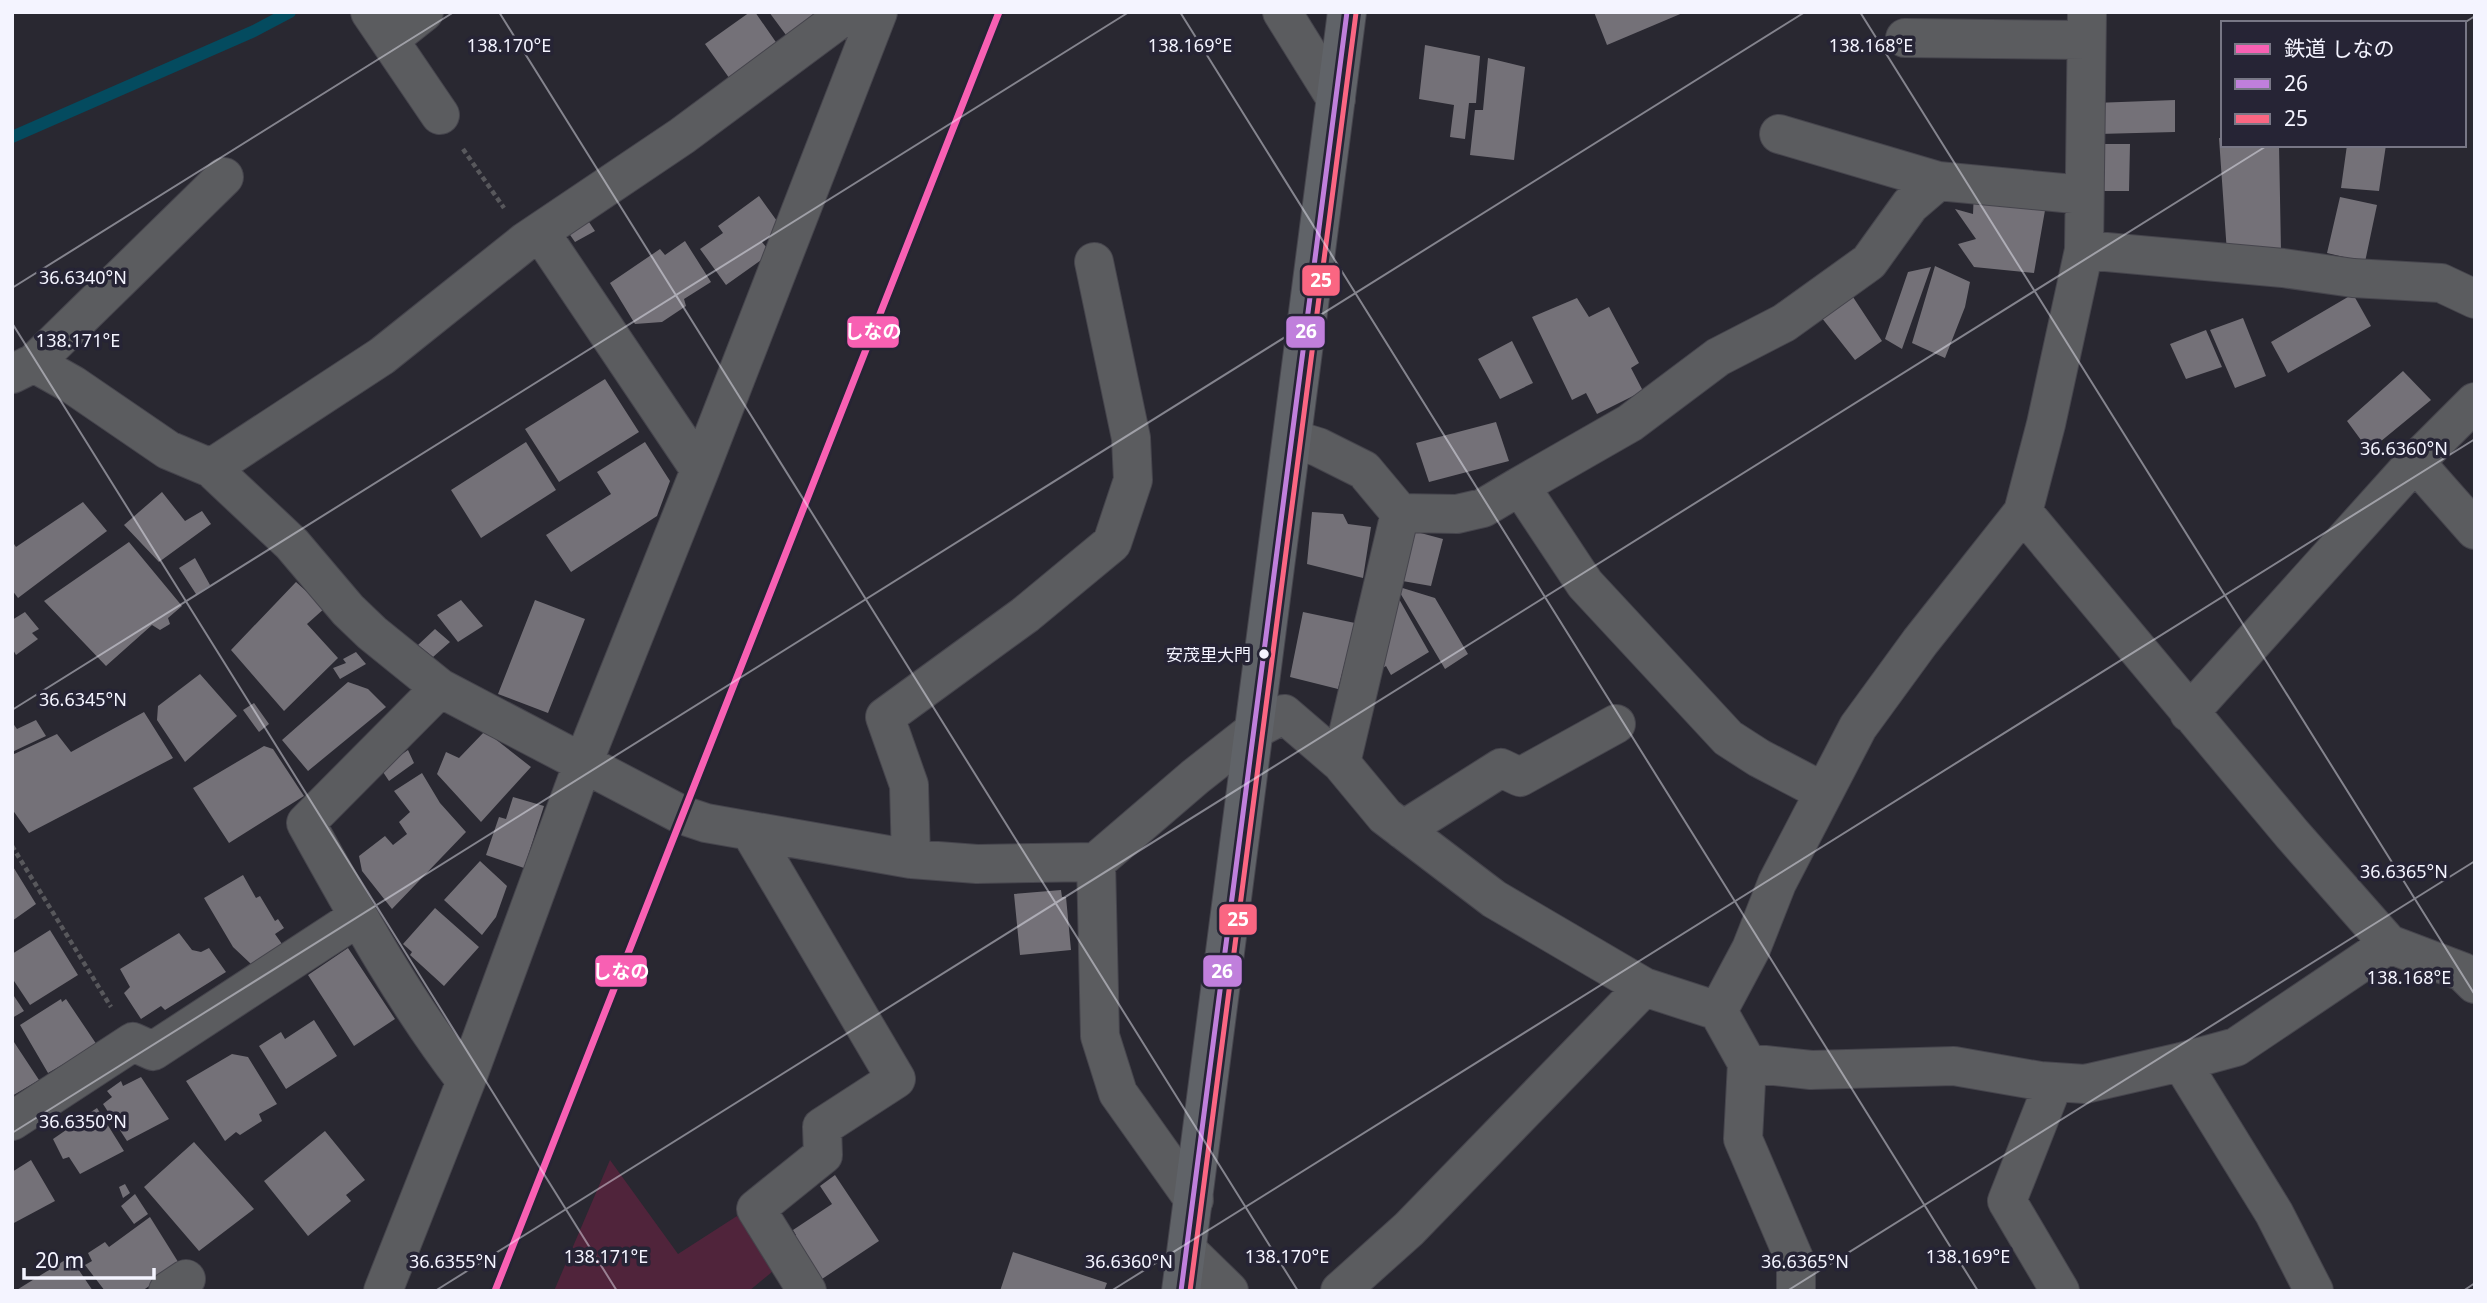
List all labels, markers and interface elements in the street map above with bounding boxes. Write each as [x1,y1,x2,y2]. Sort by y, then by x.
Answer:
legend [2221,21,2466,147]
text: 138.170°E [467,33,551,57]
text: 138.169°E [1148,33,1232,57]
text: 138.168°E [1829,33,1913,57]
text: 鉄道 しなの [2284,34,2394,62]
text: 26 [2284,69,2308,97]
text: 25 [2284,104,2308,132]
line badge: 25 [1301,264,1341,297]
text: 36.6340°N [39,265,127,289]
text: 25 [1310,267,1332,293]
line badge: しなの [846,315,900,349]
line badge: 26 [1285,315,1326,349]
text: しなの [844,318,902,344]
text: 26 [1295,318,1317,344]
text: 138.171°E [36,328,120,352]
text: 36.6360°N [2360,436,2448,460]
place label: 安茂里大門 [1166,643,1251,666]
marker: 安茂里大門 [1257,647,1271,661]
text: 36.6345°N [39,687,127,711]
text: 36.6365°N [2360,859,2448,883]
line badge: 25 [1218,903,1258,936]
text: 25 [1227,906,1249,932]
line badge: しなの [594,954,648,988]
line badge: 26 [1202,954,1243,988]
text: しなの [592,958,650,984]
text: 26 [1211,958,1233,984]
text: 138.168°E [2367,965,2451,989]
text: 36.6350°N [39,1109,127,1133]
scale bar [24,1236,154,1280]
text: 138.171°E [564,1244,648,1268]
text: 138.170°E [1245,1244,1329,1268]
text: 138.169°E [1926,1244,2010,1268]
text: 20 m [35,1246,84,1274]
text: 36.6355°N [409,1249,497,1273]
text: 36.6360°N [1085,1249,1173,1273]
text: 36.6365°N [1761,1249,1849,1273]

